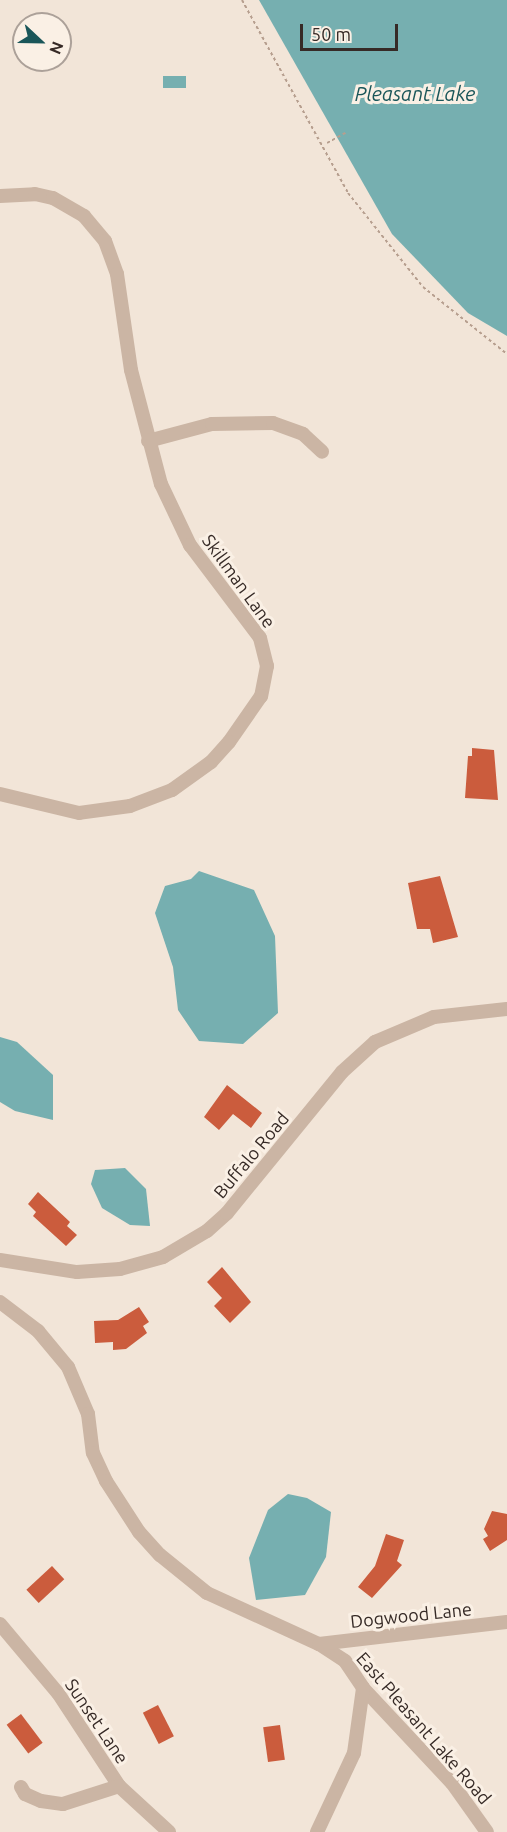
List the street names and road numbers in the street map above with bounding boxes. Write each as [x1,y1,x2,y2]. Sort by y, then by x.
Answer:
street label: Skillman Lane [198,530,280,632]
street label: Buffalo Road [209,1108,293,1202]
street label: Dogwood Lane [349,1598,473,1632]
street label: East Pleasant Lake Road [352,1648,496,1808]
street label: Sunset Lane [61,1675,133,1767]

